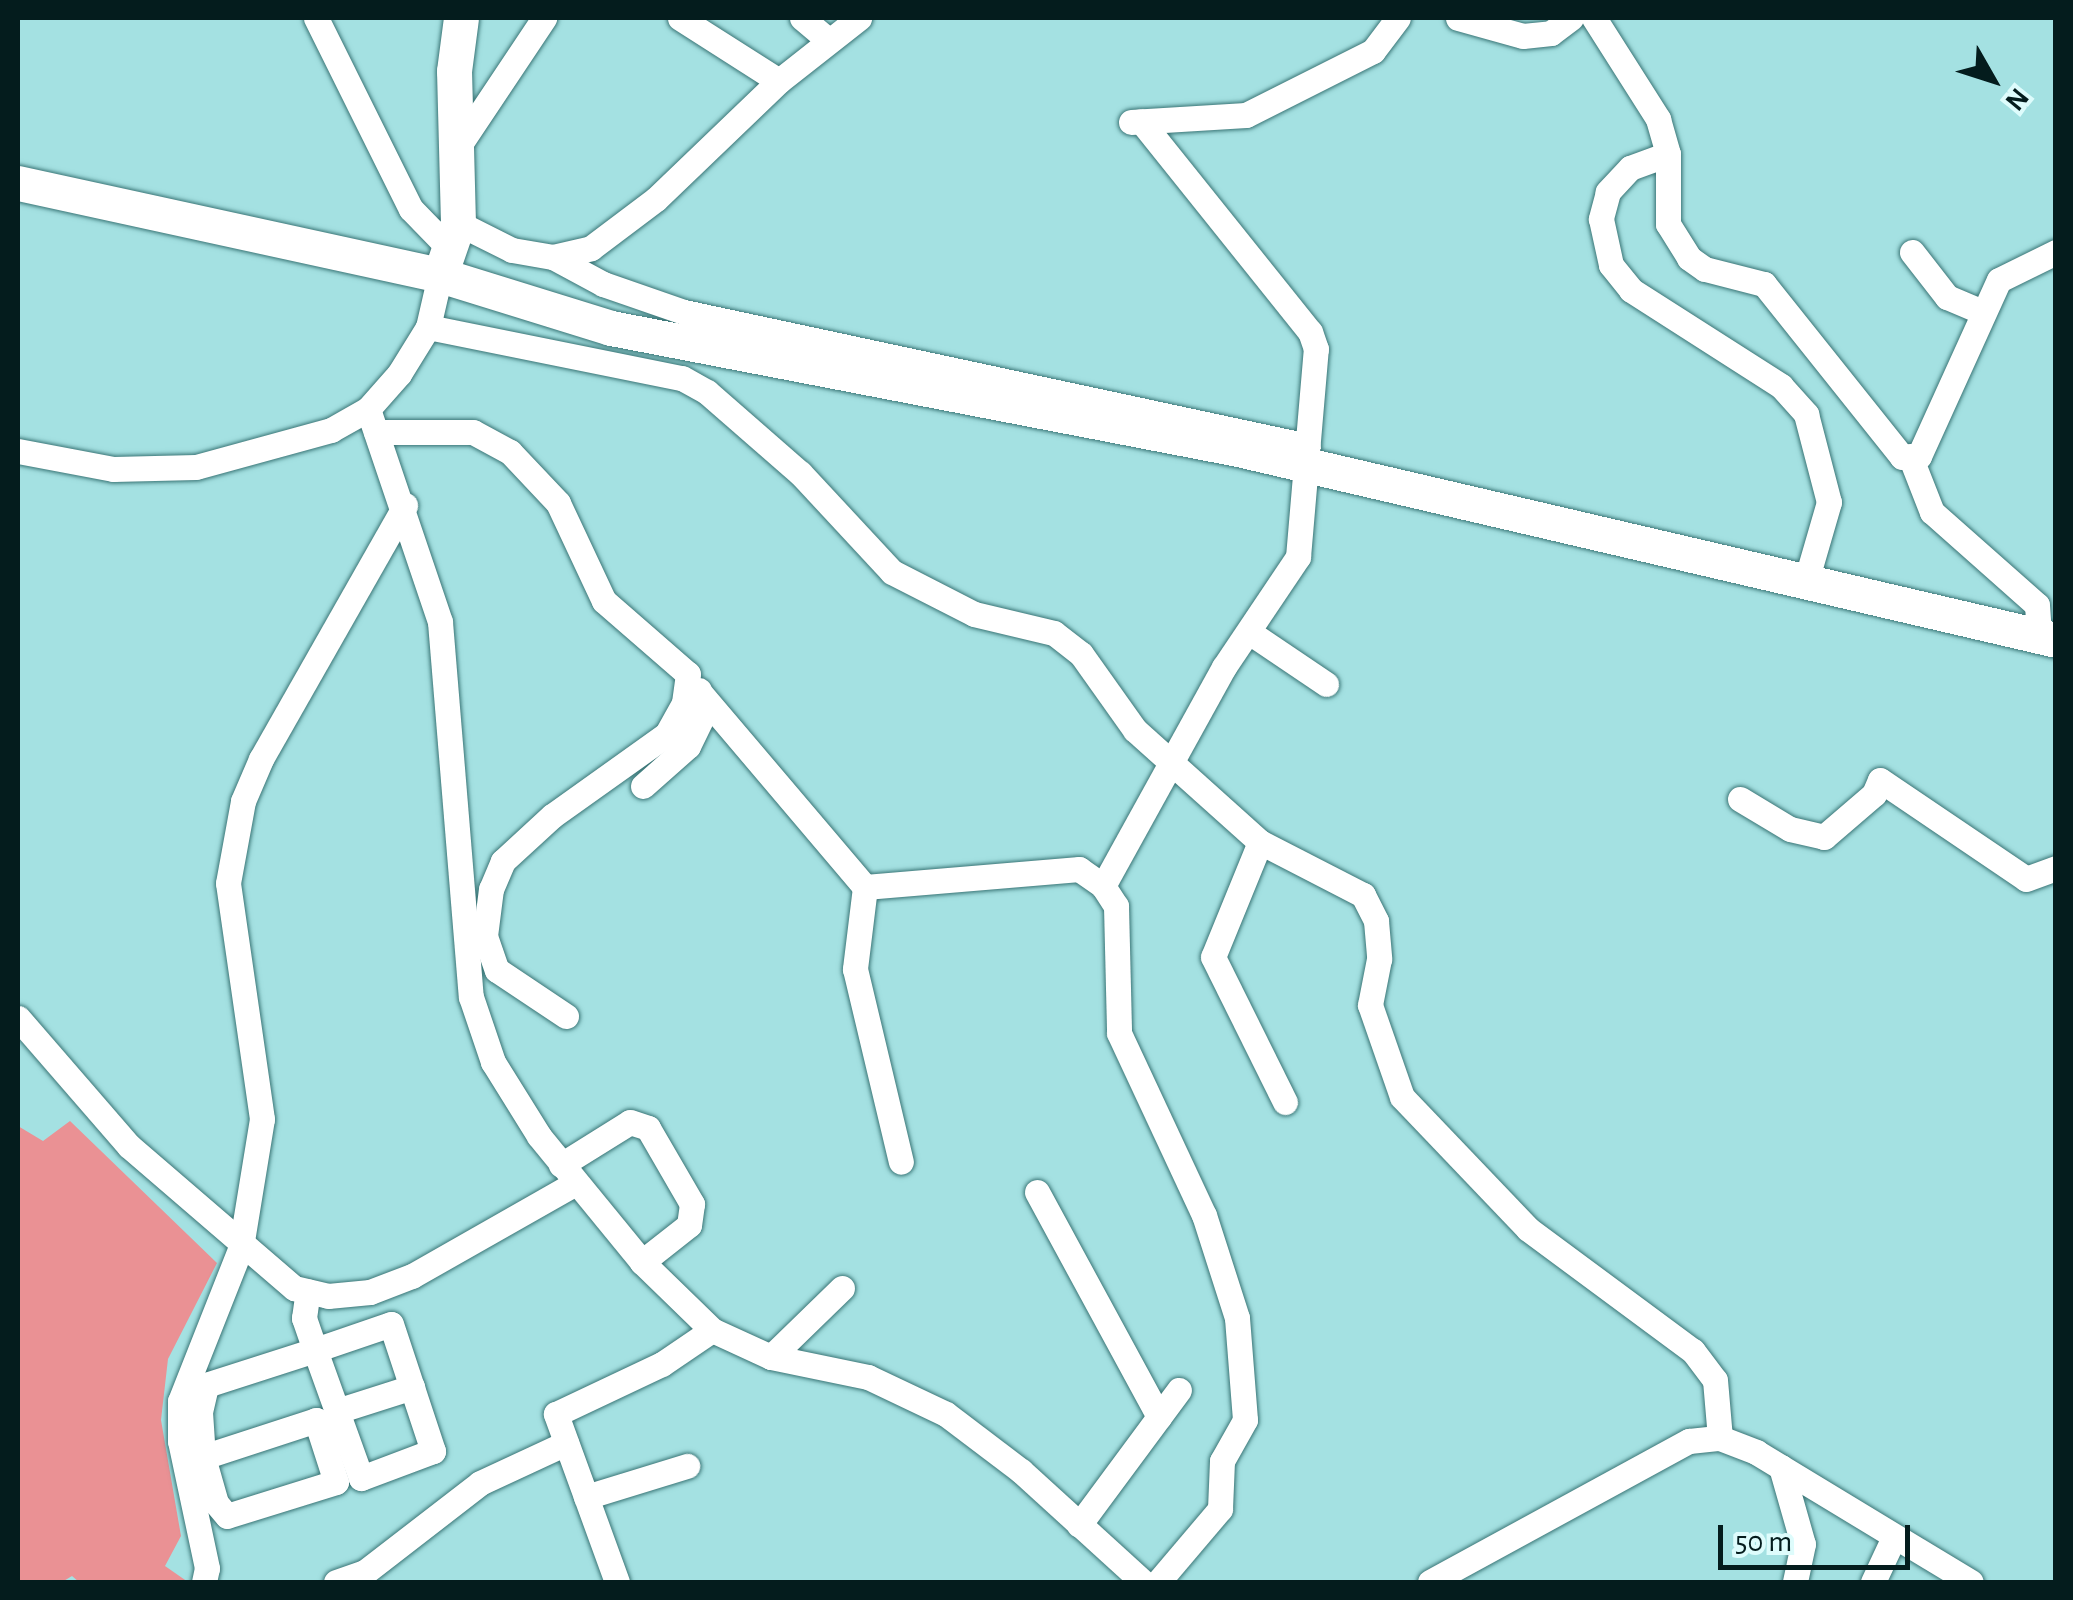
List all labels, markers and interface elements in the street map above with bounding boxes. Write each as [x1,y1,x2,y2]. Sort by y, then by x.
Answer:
north arrow [1943,30,2043,130]
text: N [1999,83,2033,115]
scale bar [1723,1505,1916,1567]
text: 50 m [1735,1527,1792,1557]

